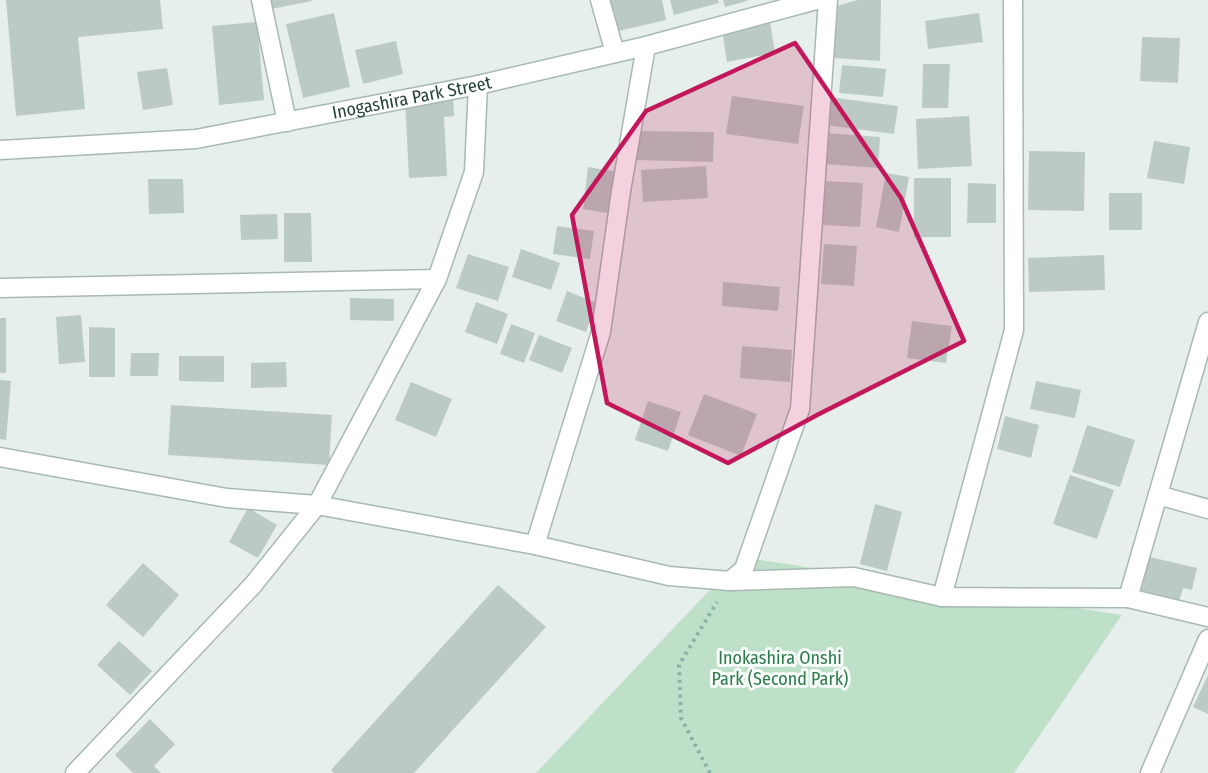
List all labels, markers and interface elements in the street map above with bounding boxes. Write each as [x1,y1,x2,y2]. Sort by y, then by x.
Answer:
street label: Inogashira Park Street [330,71,494,124]
park label: Inokashira Onshi Park (Second Park) [712,647,848,690]

